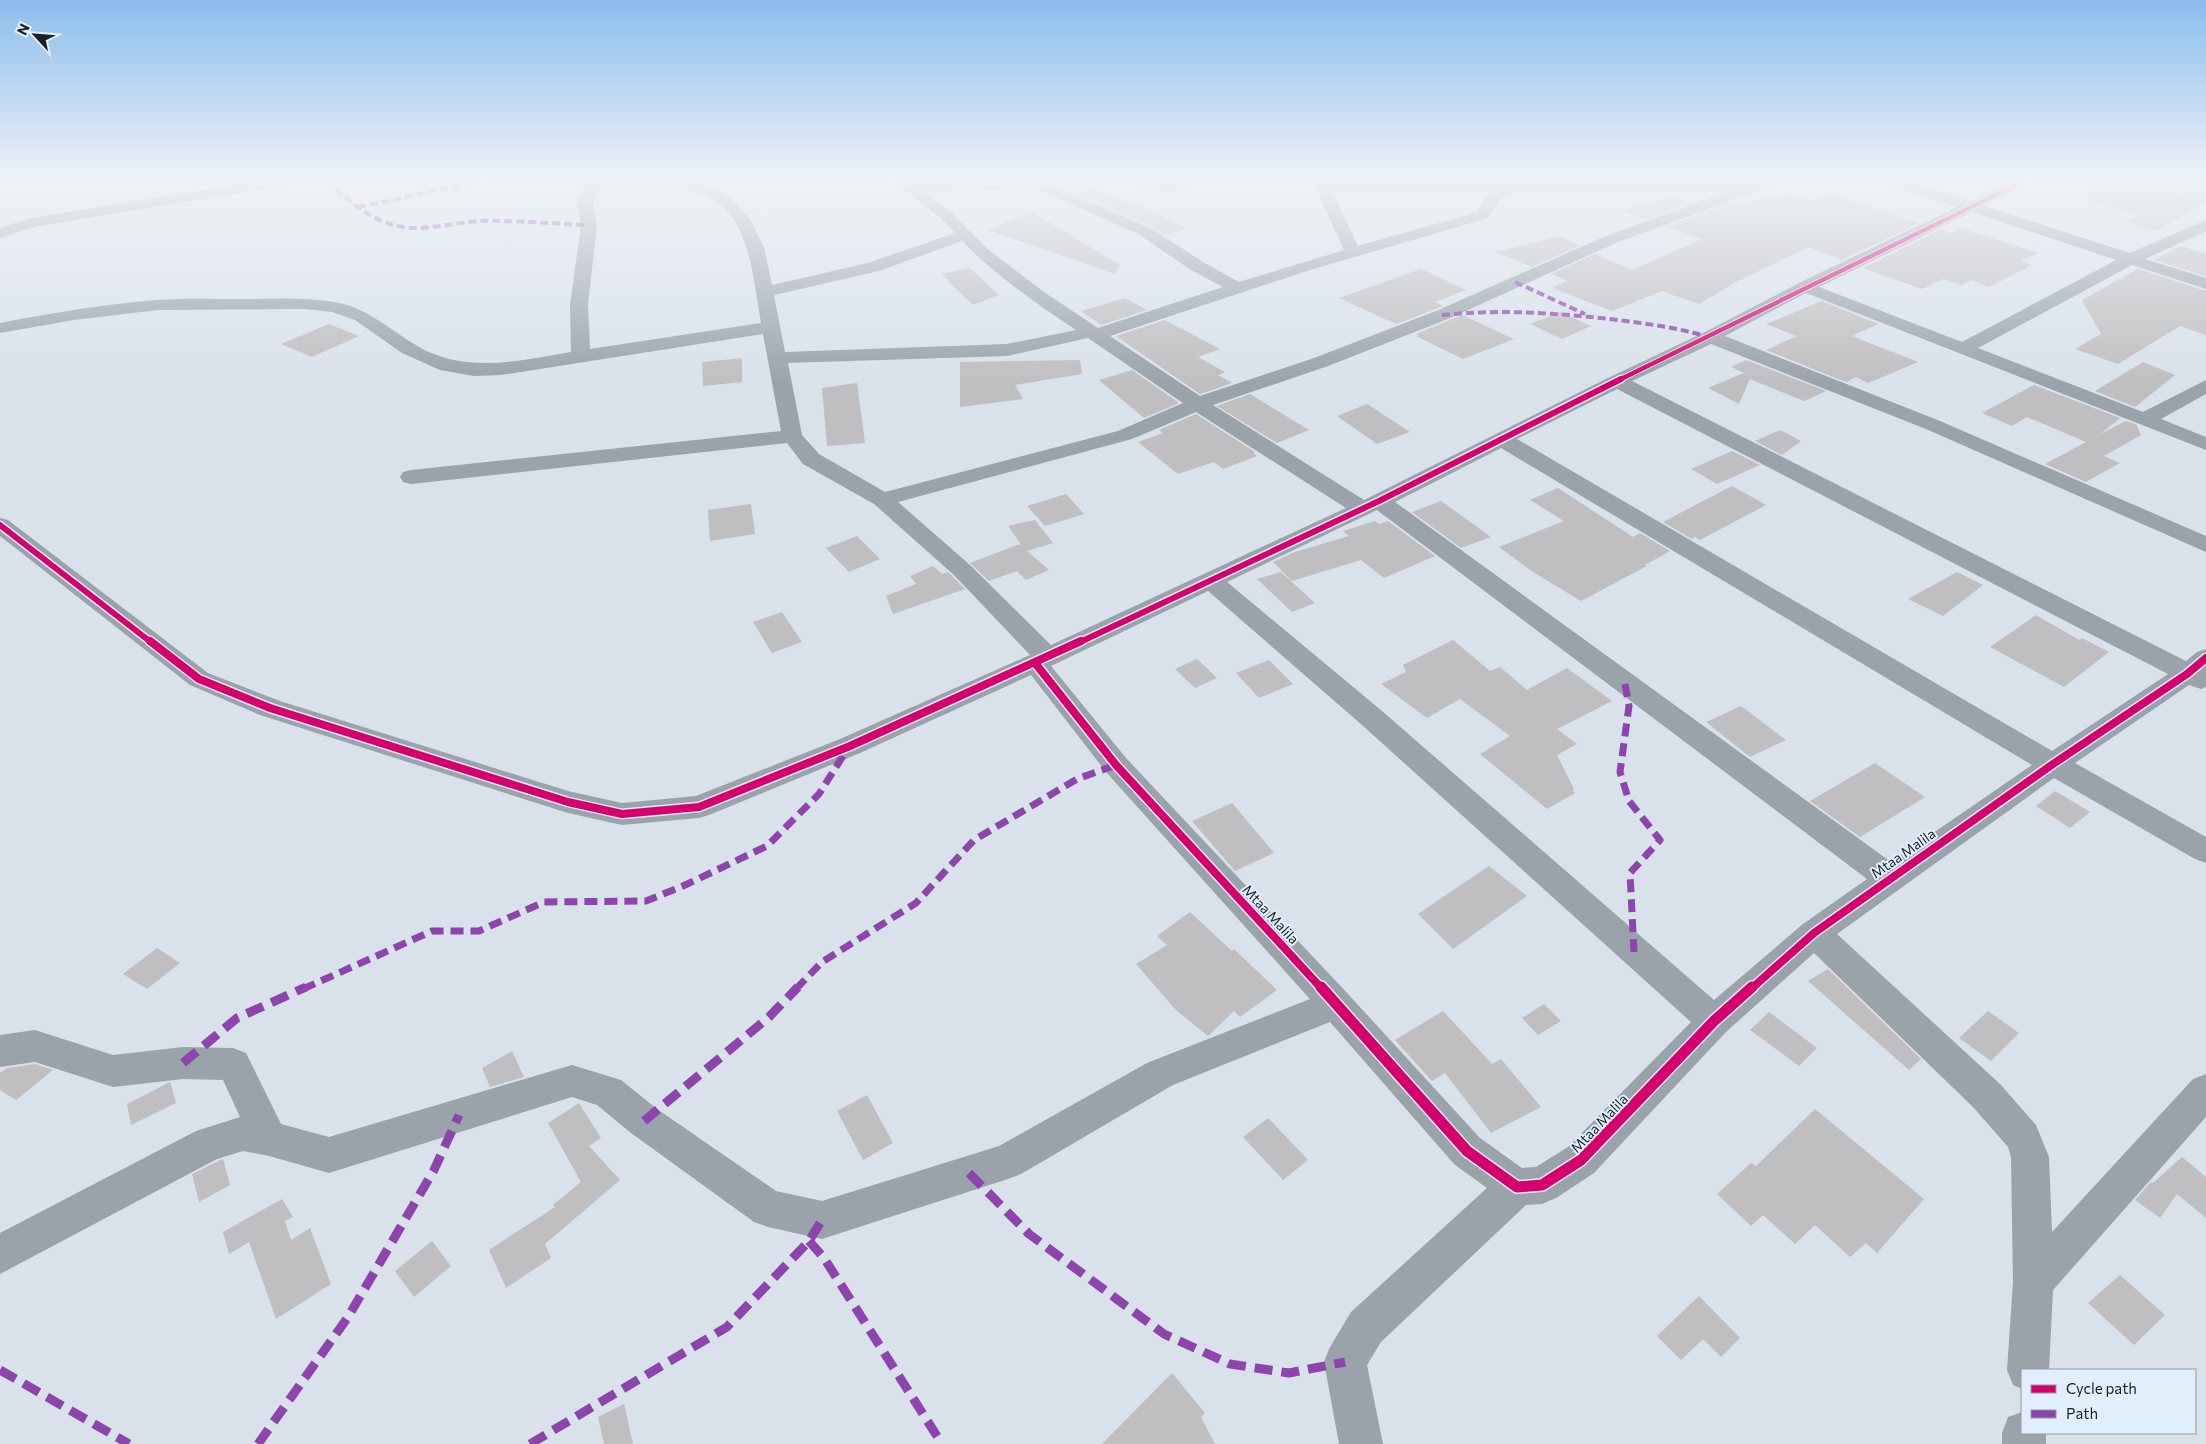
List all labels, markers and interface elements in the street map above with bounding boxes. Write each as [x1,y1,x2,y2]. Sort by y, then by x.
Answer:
north arrow [10,10,60,60]
text: N [13,21,33,38]
street label: Mtaa Malila [1868,825,1938,881]
street label: Mtaa Malila [1239,881,1303,947]
street label: Mtaa Malila [1567,1090,1631,1156]
legend [2021,1369,2196,1434]
text: Cycle path [2066,1379,2137,1397]
text: Path [2066,1404,2098,1422]

